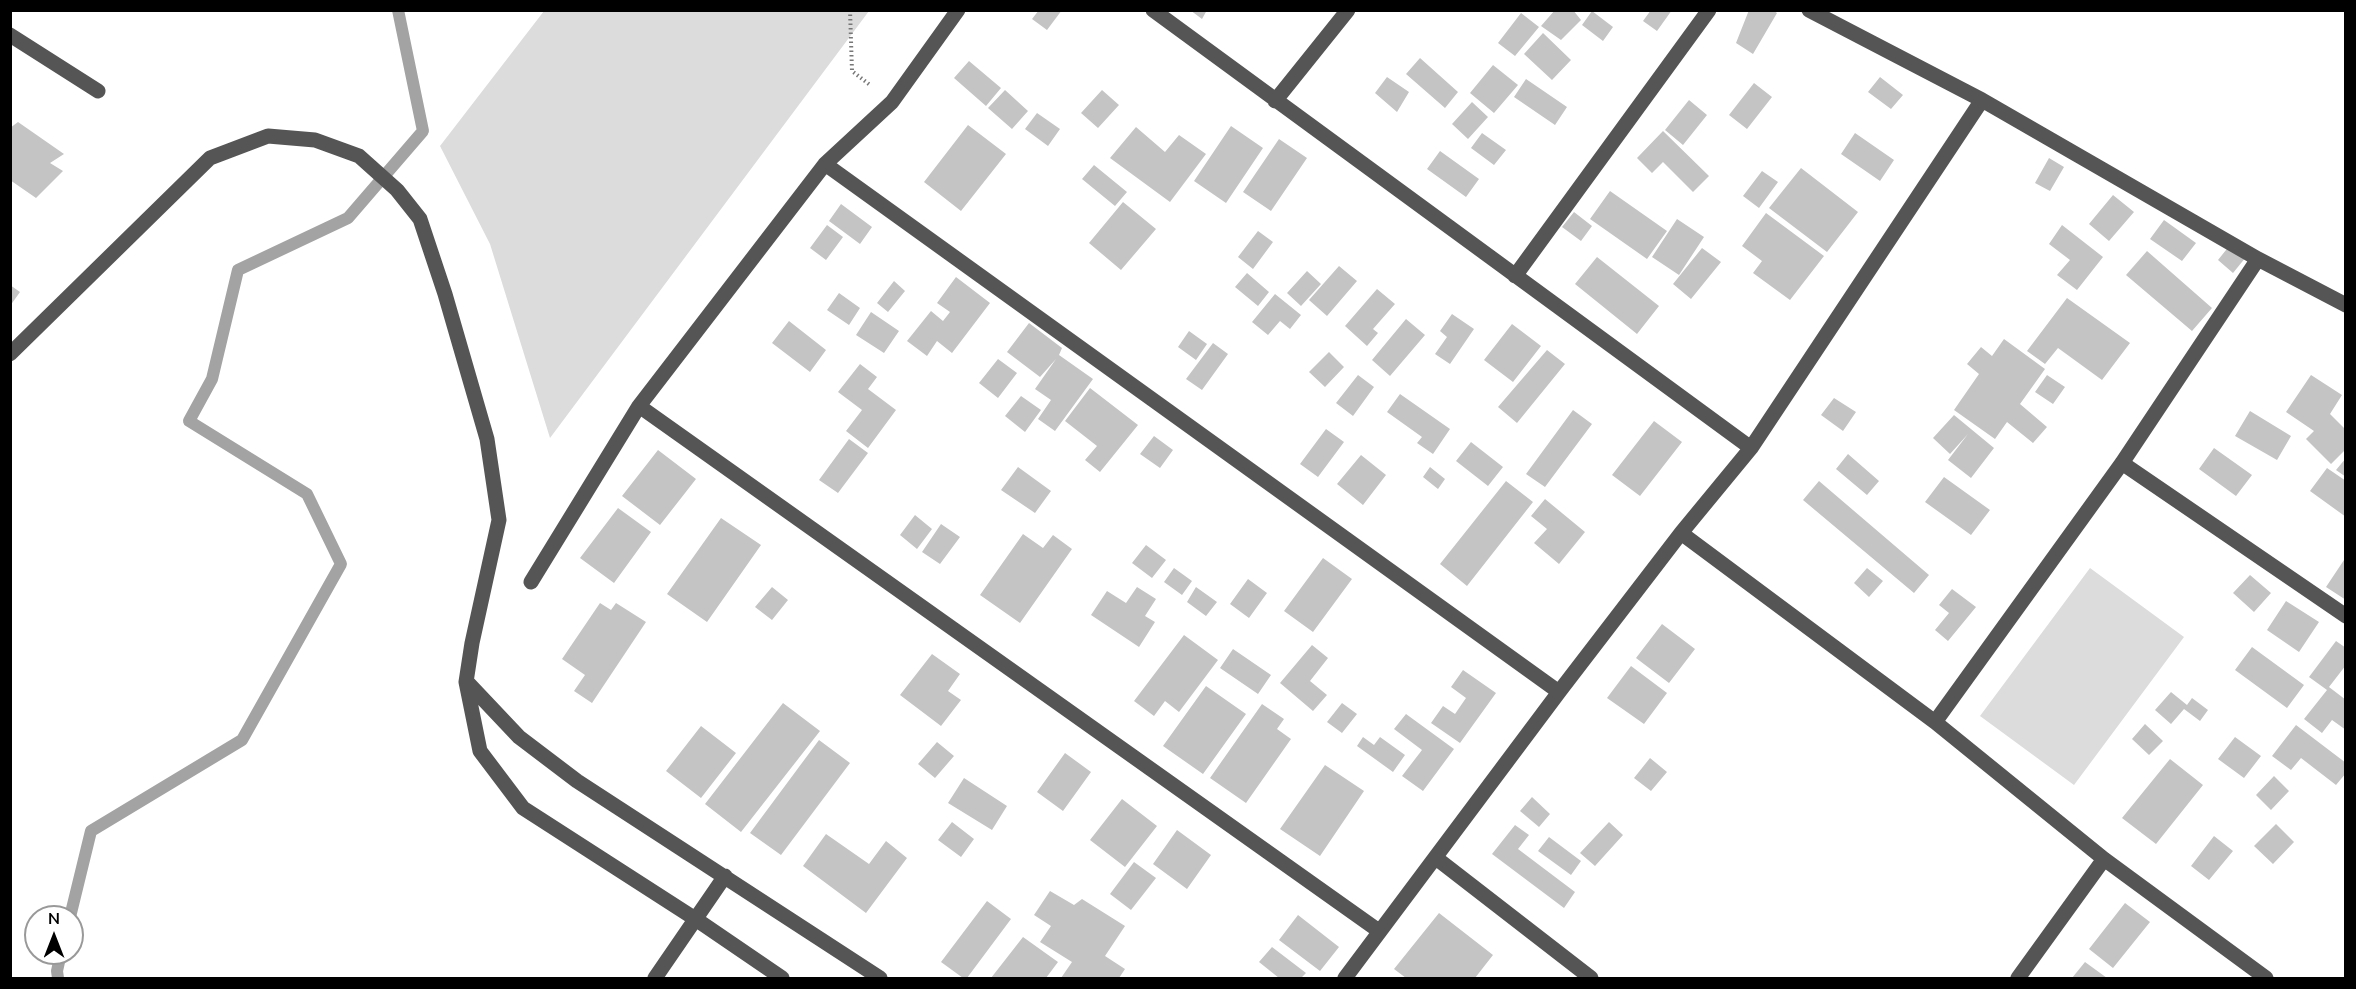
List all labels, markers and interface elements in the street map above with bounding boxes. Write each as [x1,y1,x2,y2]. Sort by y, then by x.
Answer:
north arrow [24,905,84,965]
text: N [48,908,60,930]

